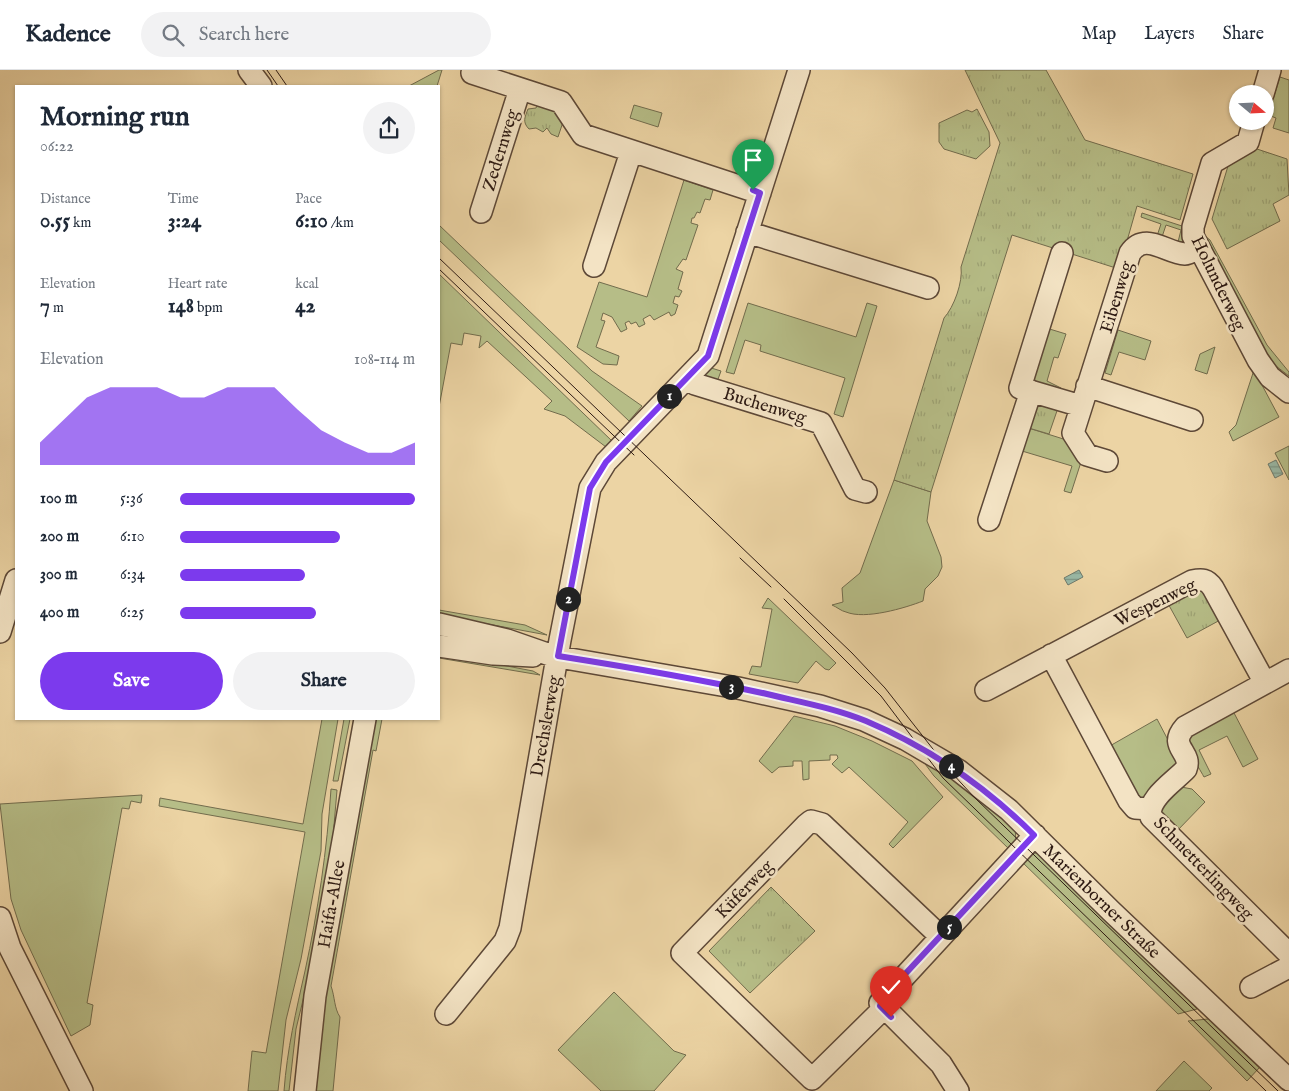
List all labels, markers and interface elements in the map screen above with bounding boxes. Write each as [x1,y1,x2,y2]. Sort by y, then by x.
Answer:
search box [141,12,491,57]
text: Kadence [25,19,111,50]
icon: search [159,21,187,49]
text: Search here [199,23,289,47]
text: Map [1082,23,1116,46]
text: Layers [1144,23,1195,46]
text: Share [1223,23,1264,46]
north arrow [1229,85,1274,130]
map controls [1229,85,1274,130]
text: Morning run [40,100,190,135]
button: share [363,102,415,154]
street label: Zedernweg [478,106,525,194]
text: 06:22 [40,137,74,157]
pin [732,139,774,190]
icon: arrive [739,146,767,174]
text: Distance [40,190,91,208]
text: Time [168,190,199,208]
text: Pace [295,190,322,208]
text: 0.55 [40,208,70,235]
text: 3:24 [168,208,201,235]
text: 6:10 [295,208,328,235]
text: km [70,214,91,232]
text: /km [328,214,354,232]
street label: Holunderweg [1185,232,1251,335]
street label: Eibenweg [1096,258,1139,336]
text: Elevation [40,275,96,293]
text: Heart rate [168,275,227,293]
text: kcal [295,275,319,293]
text: 7 [40,293,50,320]
text: 148 [168,293,194,320]
text: 42 [295,293,315,320]
text: m [50,299,64,317]
text: bpm [194,299,223,317]
text: Elevation [40,350,103,370]
text: 108–114 m [354,350,415,370]
street label: Buchenweg [720,383,809,430]
pin: 1 [656,384,682,408]
text: 1 [667,387,672,405]
text: 100 m [40,489,77,509]
text: 5:36 [120,489,143,509]
text: 200 m [40,527,79,547]
text: 6:10 [120,527,145,547]
text: 300 m [40,565,78,585]
text: 6:34 [120,565,145,585]
street label: Wespenweg [1111,574,1200,633]
pin: 2 [556,586,580,612]
text: 2 [565,590,572,608]
text: 400 m [40,603,79,623]
text: 6:25 [120,603,144,623]
button: Save [40,652,223,710]
button: Share [233,652,415,710]
street label: Drechslerweg [526,674,567,779]
pin: 3 [718,674,744,700]
text: 3 [729,678,734,696]
pin: 4 [938,754,964,778]
text: 4 [948,757,955,775]
street label: Schmetterlingweg [1148,812,1258,926]
street label: Marienborner Straße [1037,840,1165,964]
street label: Küferweg [711,855,779,924]
street label: Haifa-Allee [313,858,352,950]
pin: 5 [936,914,962,940]
text: 5 [947,918,952,936]
pin [870,966,912,1017]
icon: check [877,973,905,1001]

